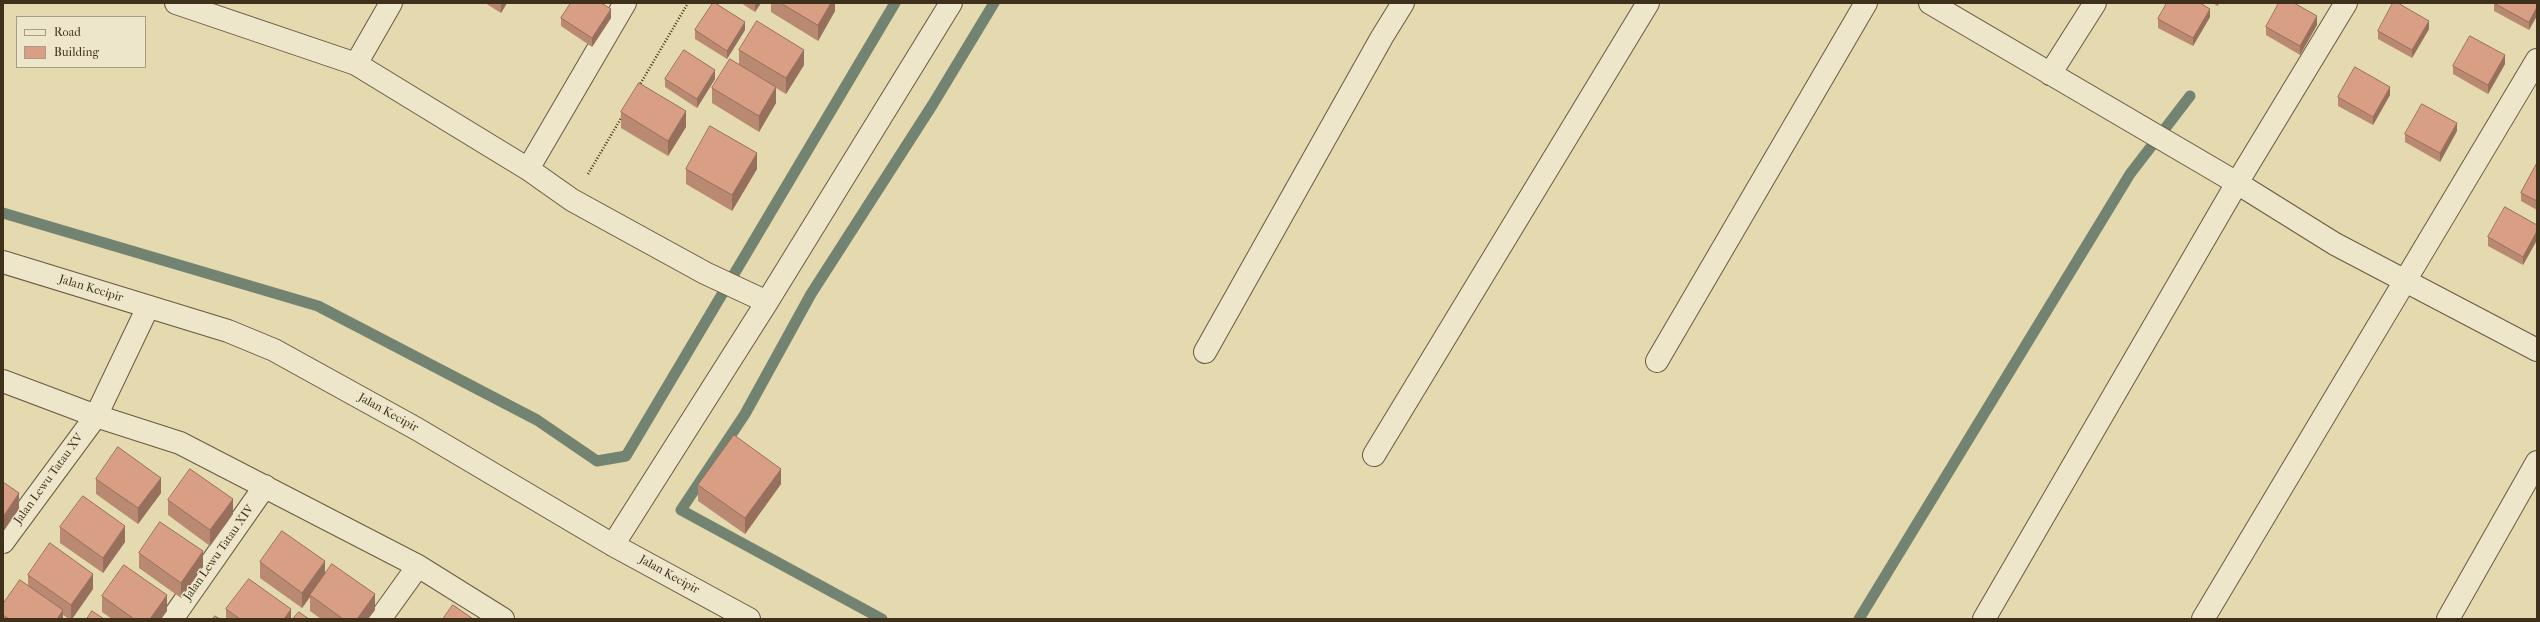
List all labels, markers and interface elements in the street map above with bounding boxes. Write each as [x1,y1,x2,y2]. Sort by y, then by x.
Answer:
legend [16,16,146,68]
text: Road [54,25,81,39]
text: Building [54,45,99,59]
street label: Jalan Kecipir [57,272,125,306]
street label: Jalan Kecipir [355,391,421,435]
street label: Jalan Lewu Tatau XV [11,431,87,527]
street label: Jalan Lewu Tatau XIV [181,502,257,604]
street label: Jalan Kecipir [636,553,702,597]

